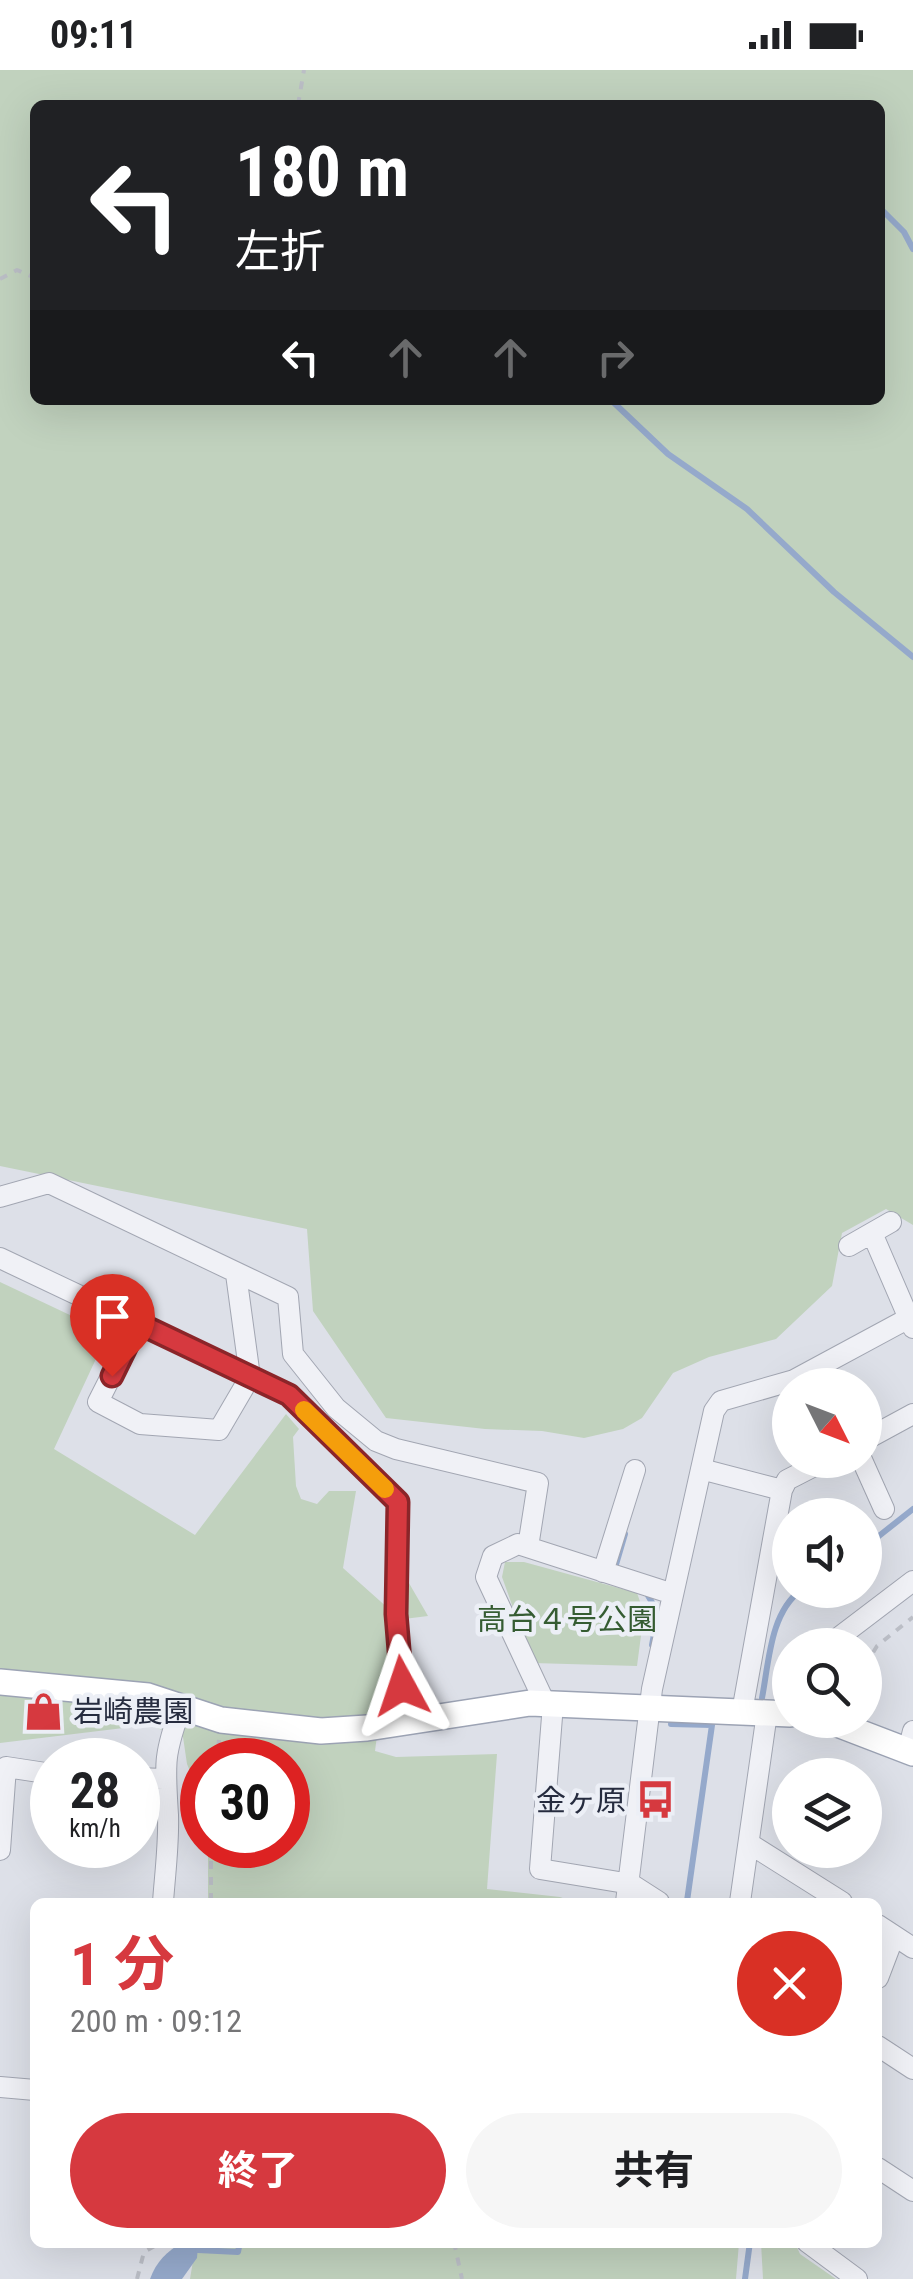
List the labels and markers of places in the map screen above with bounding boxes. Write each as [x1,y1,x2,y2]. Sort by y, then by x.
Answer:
pin [70,1274,155,1377]
shop icon: 岩崎農園 [22,1690,64,1732]
place label: 岩崎農園 [73,1694,193,1729]
bus stop icon: 金ヶ原 [635,1779,677,1821]
place label: 金ヶ原 [536,1783,626,1818]

